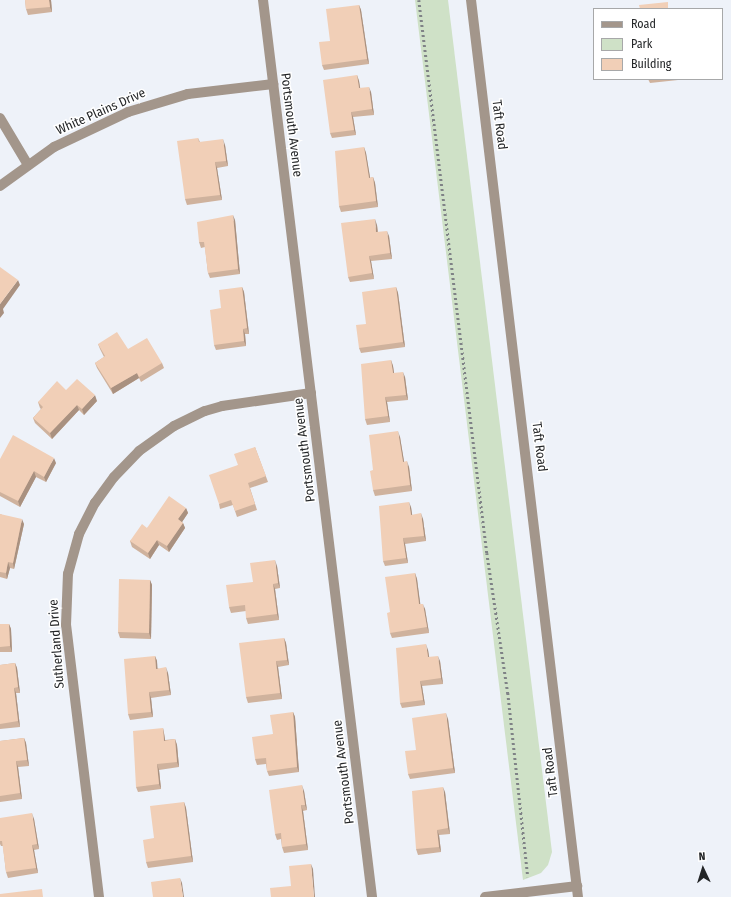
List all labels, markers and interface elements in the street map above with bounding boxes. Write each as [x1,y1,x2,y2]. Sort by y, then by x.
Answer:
legend [593,8,723,80]
text: Road [631,17,656,31]
text: Park [631,37,652,51]
text: Building [631,57,671,71]
street label: Portsmouth Avenue [277,72,305,178]
street label: White Plains Drive [54,85,148,139]
street label: Taft Road [488,99,510,151]
street label: Portsmouth Avenue [291,397,319,503]
street label: Taft Road [528,421,550,473]
street label: Sutherland Drive [46,599,68,689]
street label: Portsmouth Avenue [330,719,358,825]
street label: Taft Road [540,746,562,798]
north arrow [683,849,723,889]
text: N [698,850,706,863]

